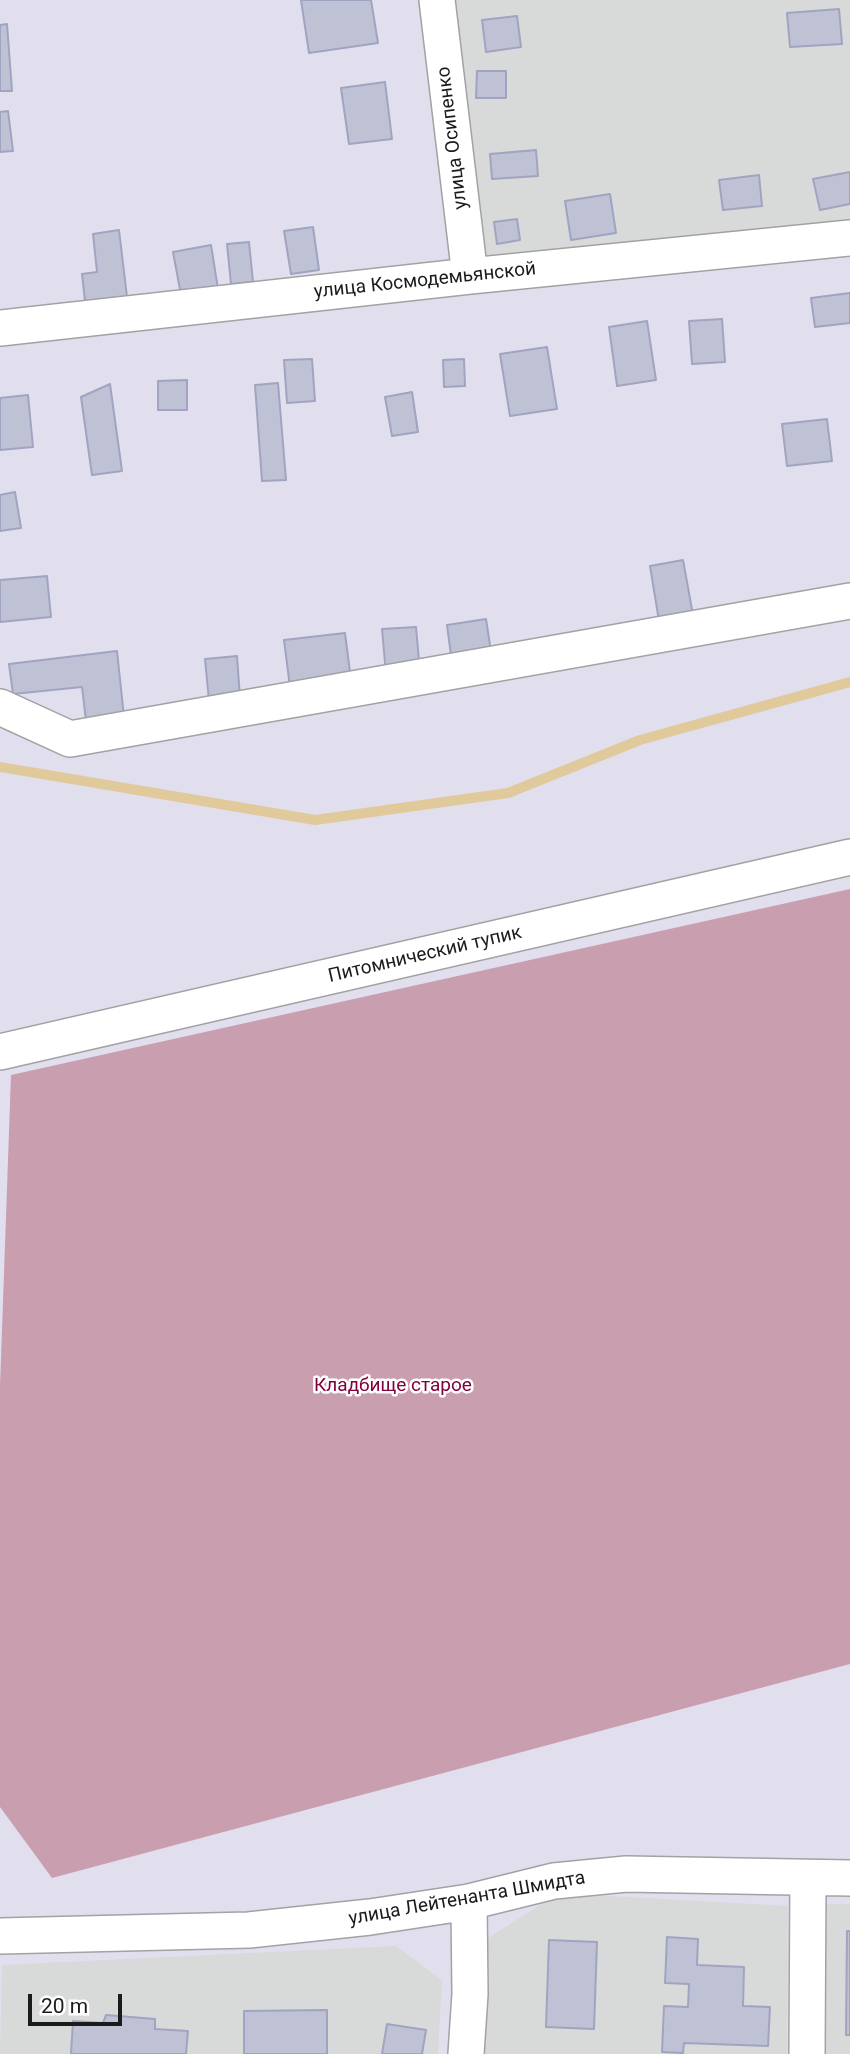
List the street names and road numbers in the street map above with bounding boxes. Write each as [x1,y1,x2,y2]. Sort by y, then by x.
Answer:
street label: улица Осипенко [433,65,473,211]
street label: улица Космодемьянской [313,258,537,304]
street label: Питомнический тупик [326,922,524,988]
street label: улица Лейтенанта Шмидта [347,1867,587,1931]

